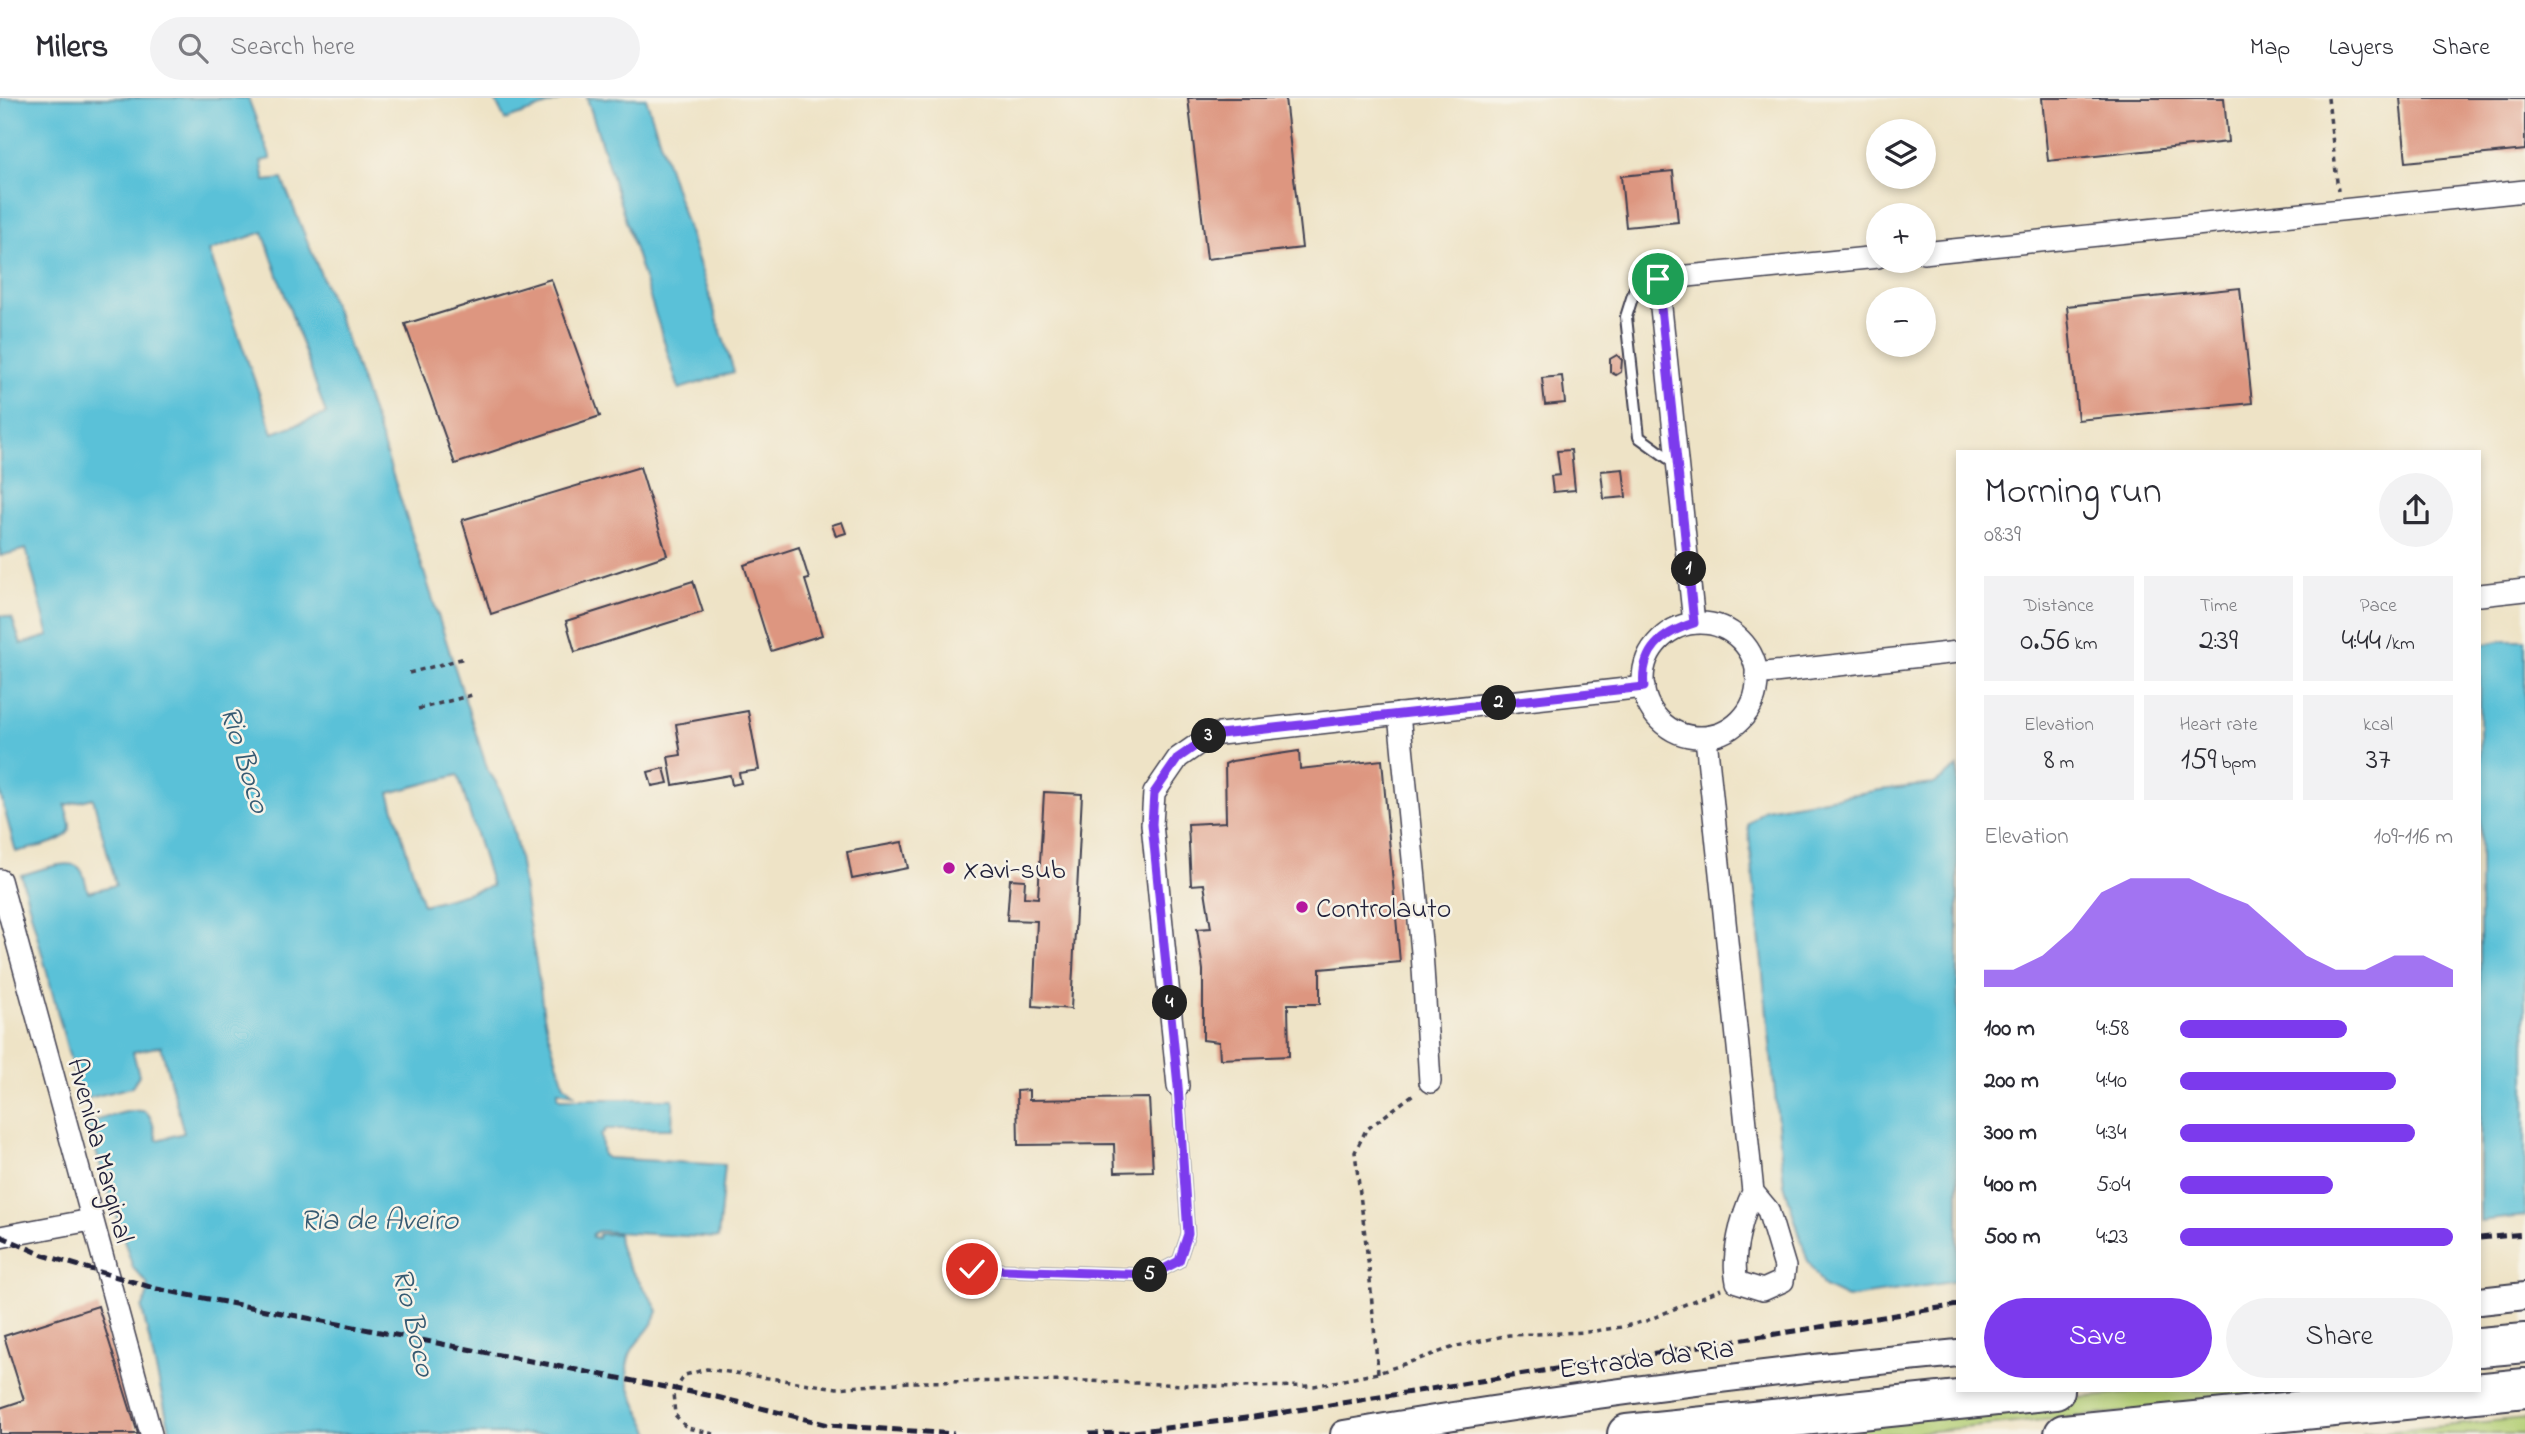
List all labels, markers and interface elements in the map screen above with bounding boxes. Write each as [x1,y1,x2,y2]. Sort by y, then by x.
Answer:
search box [150,17,640,80]
text: Milers [35,24,108,72]
icon: search [174,29,212,67]
text: Search here [230,29,355,67]
text: Map [2250,31,2290,66]
text: Layers [2328,31,2394,66]
text: Share [2432,31,2490,66]
map controls [1866,119,1936,357]
button: layers [1866,119,1936,189]
button: + [1866,203,1936,273]
pin [1628,249,1688,309]
icon: arrive [1639,260,1677,298]
button: − [1866,287,1936,357]
text: Morning run [1984,465,2162,521]
button: share [2379,473,2453,547]
text: 08:39 [1984,519,2021,552]
pin: 1 [1672,552,1706,587]
text: 1 [1685,555,1692,582]
text: Distance [2024,593,2094,620]
text: Time [2200,593,2237,620]
text: Pace [2360,593,2397,620]
text: 0.56 [2020,620,2070,664]
text: 2:39 [2199,620,2238,664]
text: 4:44 [2341,620,2381,664]
text: km [2070,631,2097,658]
text: /km [2381,631,2415,658]
pin: 2 [1482,686,1516,720]
text: 2 [1494,689,1503,716]
water label: Rio Boco [206,701,281,820]
text: Elevation [2024,712,2094,739]
text: Heart rate [2180,712,2257,739]
text: kcal [2363,712,2393,739]
pin: 3 [1192,718,1226,754]
text: 3 [1205,722,1212,749]
text: 8 [2043,739,2055,783]
text: 159 [2181,739,2216,783]
text: 37 [2366,739,2391,783]
text: m [2055,750,2074,777]
text: bpm [2216,750,2256,777]
text: Elevation [1984,821,2069,854]
text: 109–116 m [2374,821,2453,854]
place label: Xavi-sub [963,851,1066,892]
marker: Xavi-sub [941,860,957,876]
place label: Controlauto [1316,890,1451,931]
marker: Controlauto [1294,899,1310,915]
pin: 4 [1152,986,1188,1020]
text: 4 [1166,989,1173,1016]
text: 100 m [1984,1013,2035,1046]
text: 4:58 [2096,1013,2129,1046]
street label: Avenida Marginal [54,1054,143,1248]
text: 200 m [1984,1065,2039,1098]
text: 4:40 [2096,1065,2127,1098]
text: 300 m [1984,1117,2037,1150]
text: 4:34 [2096,1117,2126,1150]
text: 400 m [1984,1169,2037,1202]
text: 5:04 [2096,1169,2131,1202]
water label: Ria de Aveiro [300,1200,459,1244]
text: 500 m [1984,1221,2041,1254]
text: 4:23 [2096,1221,2128,1254]
pin [942,1239,1002,1299]
icon: check [953,1250,991,1288]
pin: 5 [1132,1258,1168,1292]
text: 5 [1144,1261,1155,1288]
water label: Rio Boco [378,1264,446,1382]
button: Save [1984,1298,2212,1378]
button: Share [2226,1298,2453,1378]
street label: Estrada da Ria [1557,1329,1736,1392]

